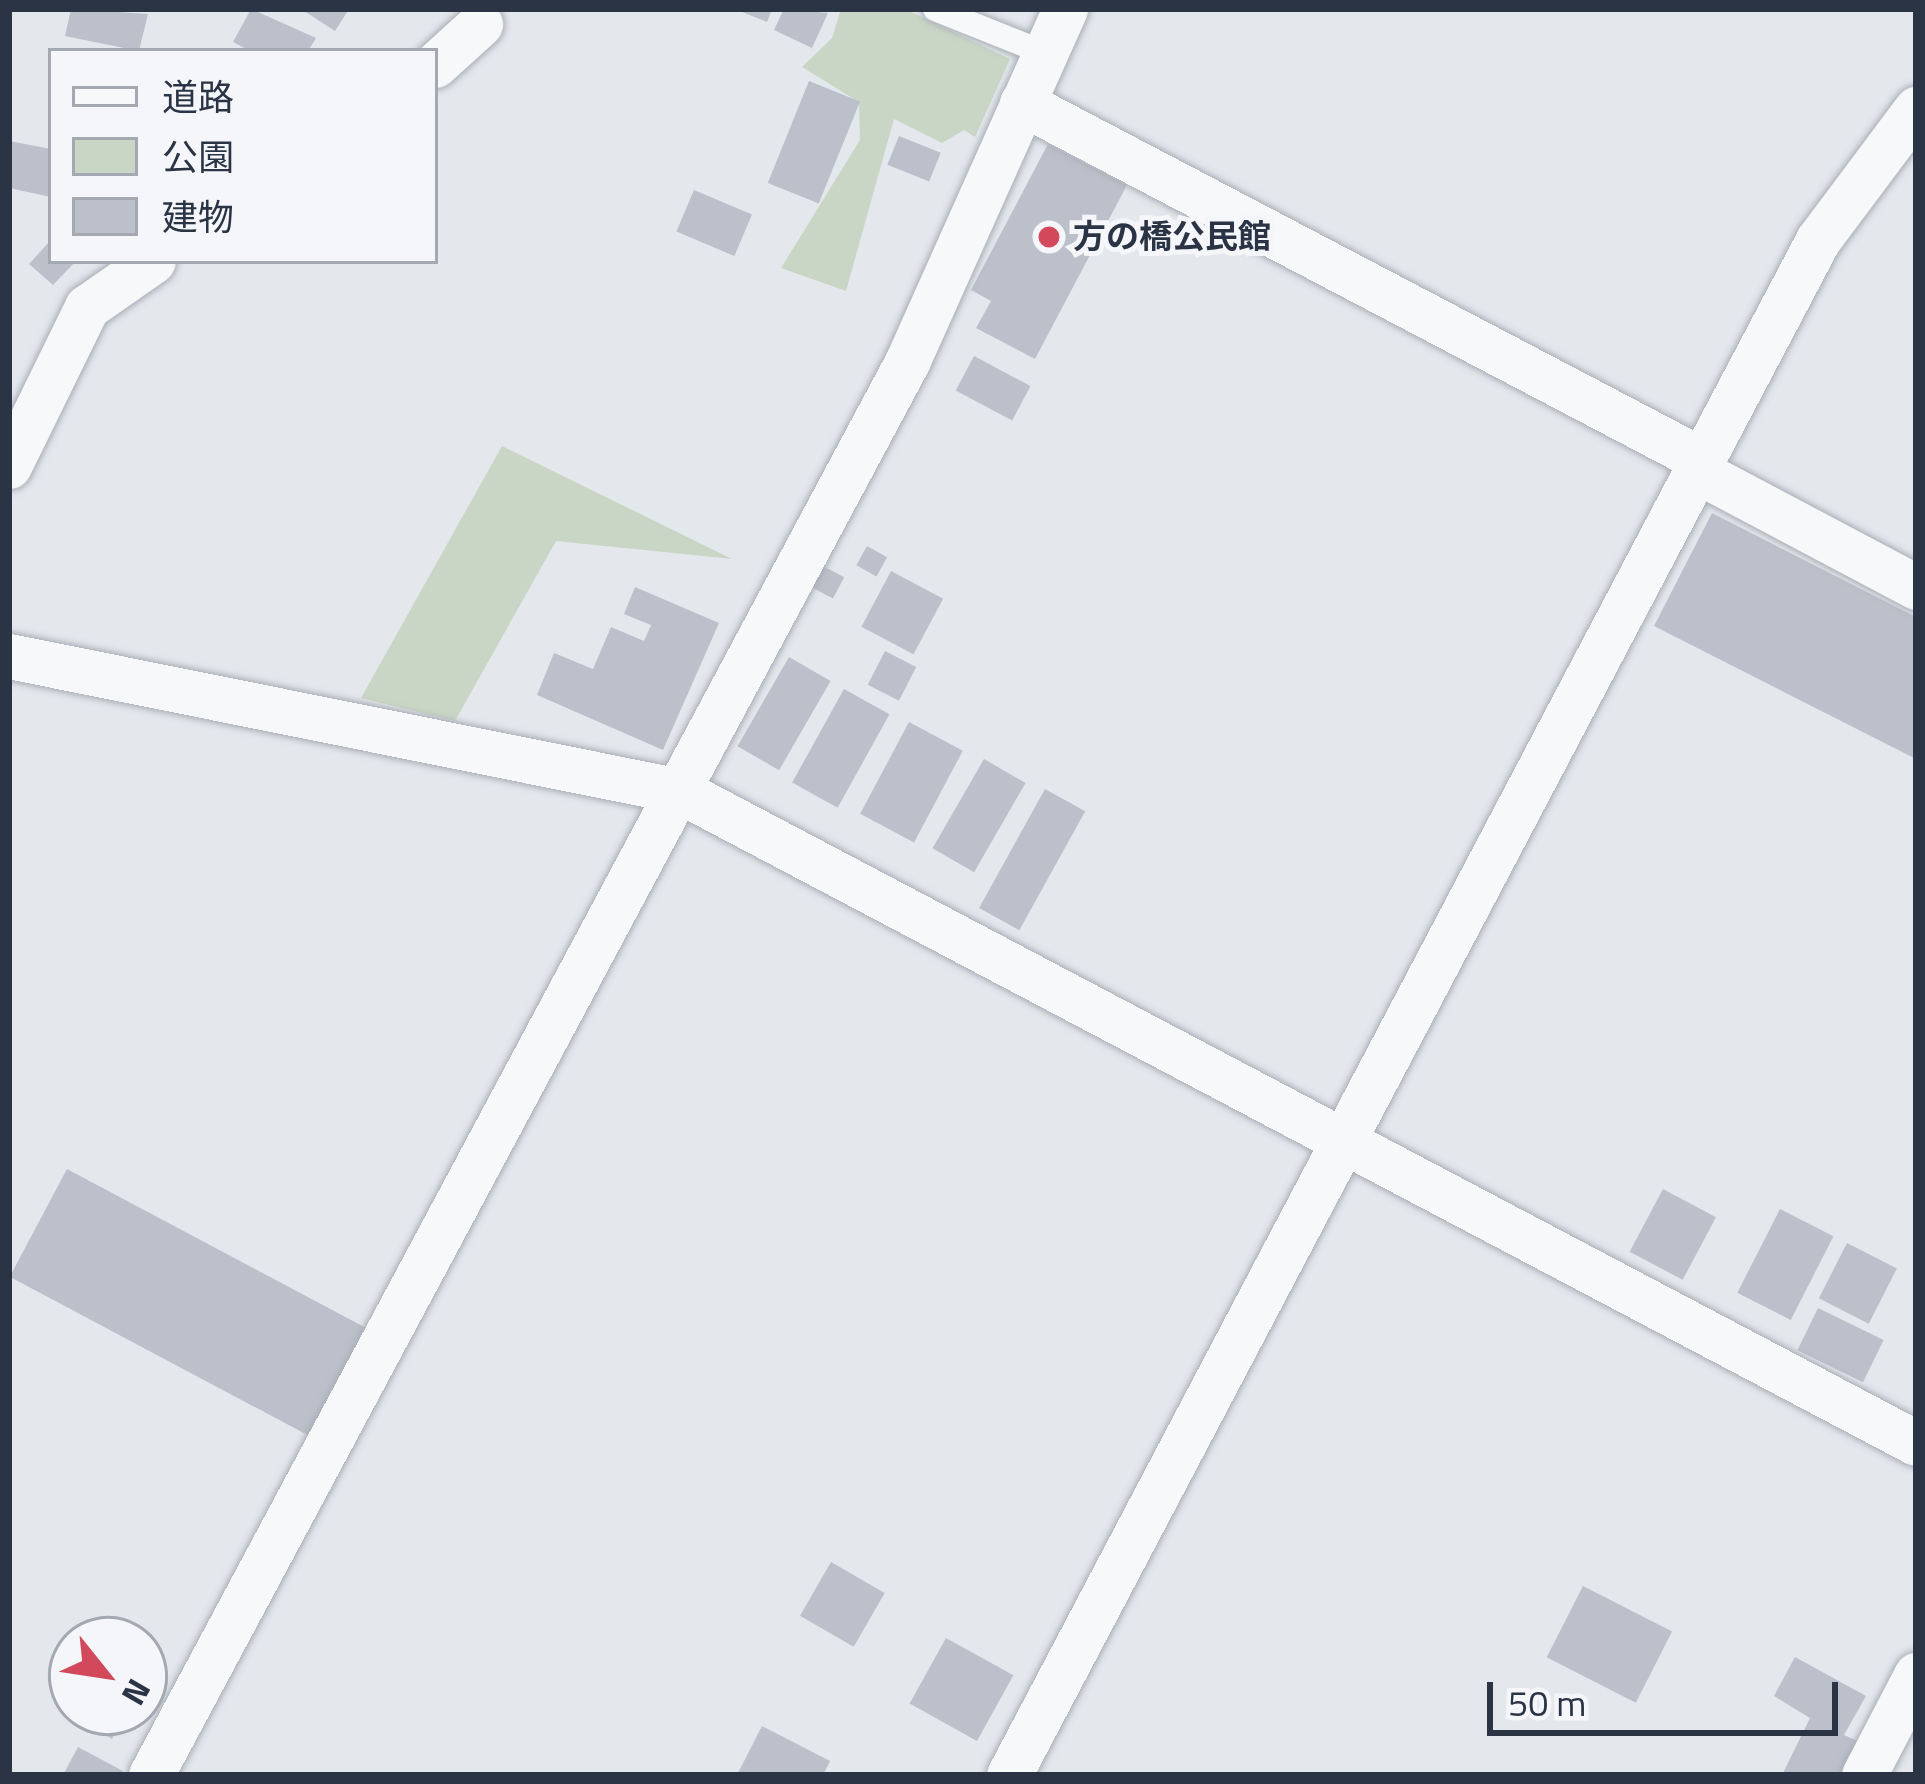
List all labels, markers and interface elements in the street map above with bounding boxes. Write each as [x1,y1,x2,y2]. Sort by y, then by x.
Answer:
legend [48,48,438,264]
text: 道路 [162,69,234,124]
text: 公園 [162,129,234,184]
text: 建物 [162,189,234,244]
place label: 方の橋公民館 [1073,217,1271,257]
marker: 方の橋公民館 [1036,224,1062,250]
north arrow [48,1616,168,1736]
scale bar [1493,1658,1844,1732]
text: N [109,1670,164,1715]
text: 50 m [1508,1675,1586,1730]

